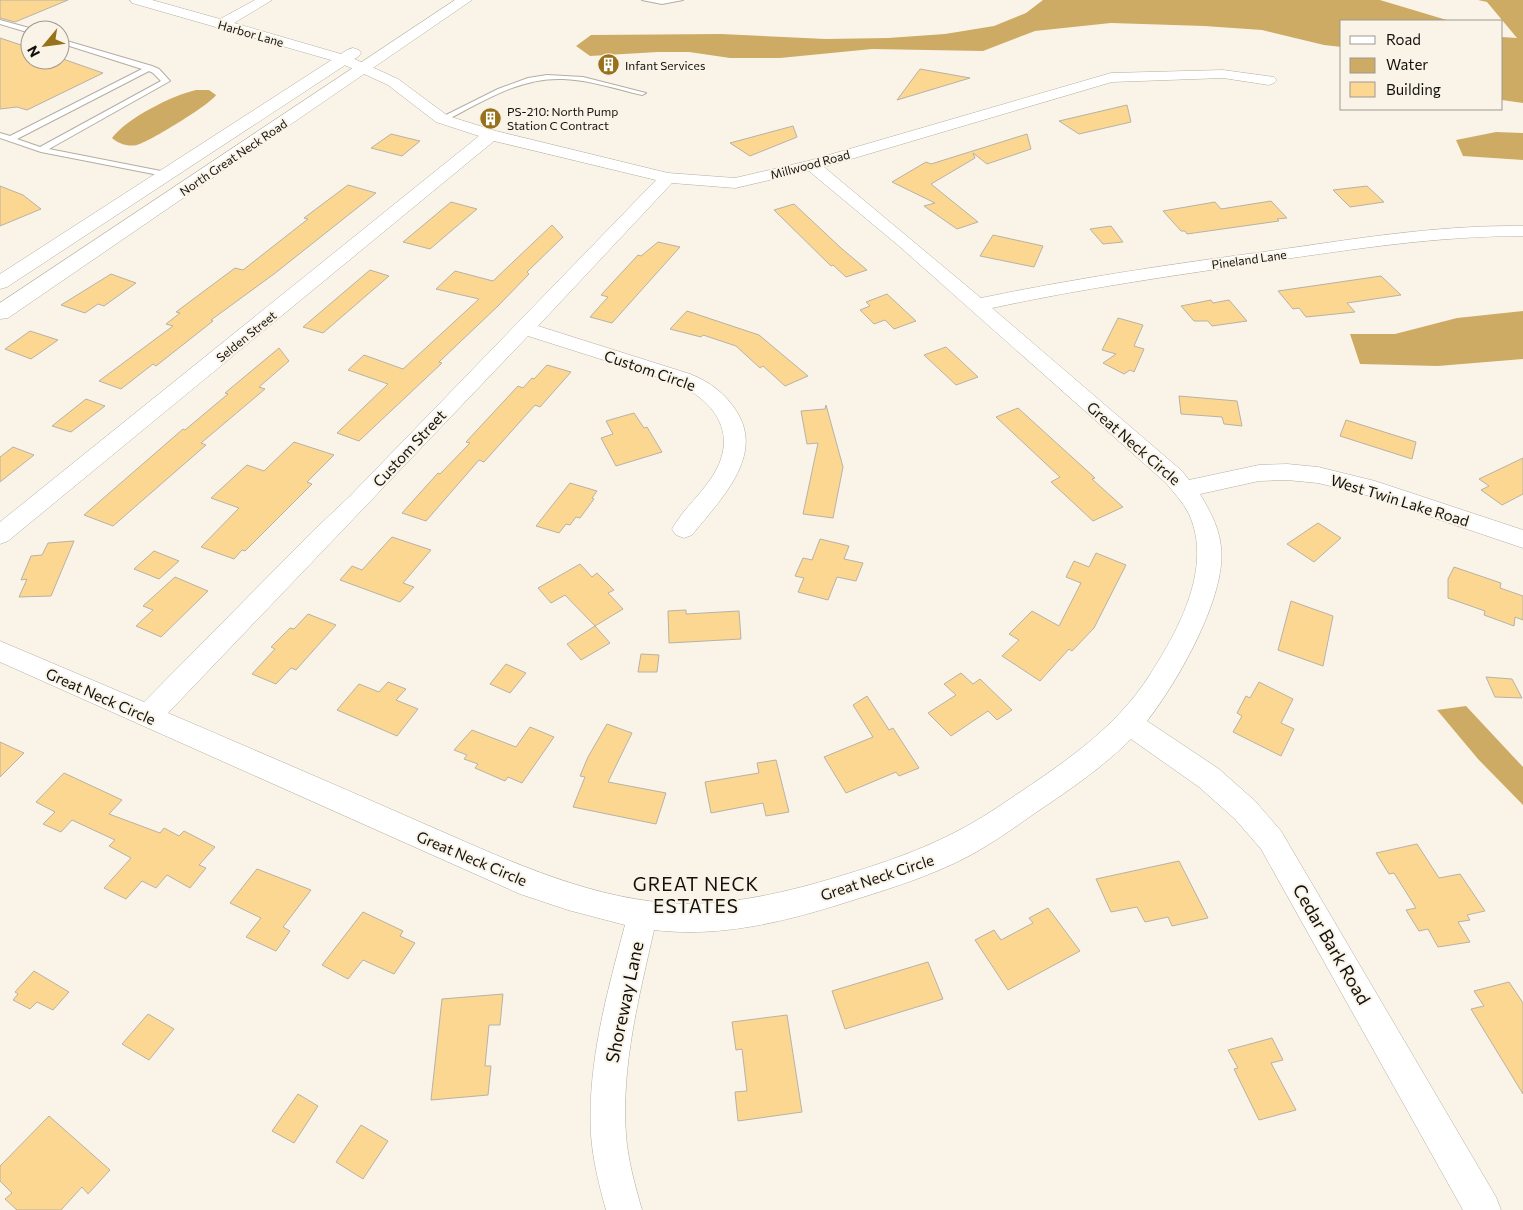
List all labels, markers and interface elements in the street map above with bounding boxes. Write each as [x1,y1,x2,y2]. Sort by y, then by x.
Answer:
street label: Harbor Lane [216,17,286,49]
north arrow [20,20,70,70]
legend [1340,20,1503,110]
text: Road [1386,30,1421,48]
text: N [23,43,43,60]
building icon: Infant Services [597,53,621,77]
text: Water [1386,55,1428,73]
place label: Infant Services [625,58,705,72]
text: Building [1386,80,1441,98]
place label: PS-210: North Pump Station C Contract [507,104,618,132]
building icon: PS-210: North Pump Station C Contract [479,106,503,130]
street label: North Great Neck Road [177,116,289,198]
street label: Millwood Road [769,147,851,181]
street label: Pineland Lane [1211,247,1287,271]
street label: Selden Street [213,308,279,364]
street label: Custom Circle [602,346,698,394]
street label: Great Neck Circle [1084,397,1185,489]
street label: Custom Street [369,406,449,490]
street label: West Twin Lake Road [1329,470,1471,530]
street label: Great Neck Circle [43,664,159,728]
street label: Great Neck Circle [414,827,530,889]
street label: Great Neck Circle [818,850,936,904]
district label: GREAT NECK ESTATES [633,872,759,917]
street label: Cedar Bark Road [1289,880,1375,1008]
street label: Shoreway Lane [600,939,648,1065]

